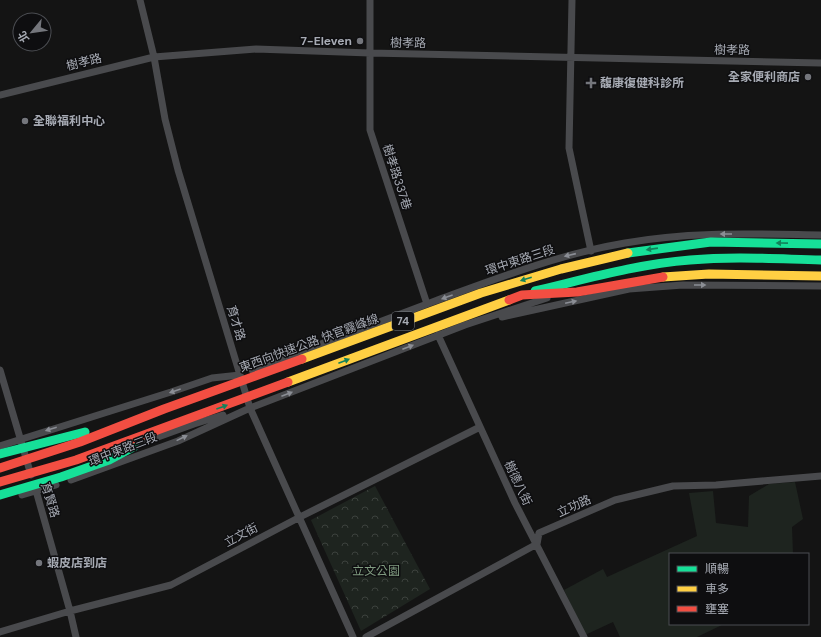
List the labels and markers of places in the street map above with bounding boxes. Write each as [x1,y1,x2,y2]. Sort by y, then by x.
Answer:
place label: 7-Eleven [300,33,352,49]
marker: 7-Eleven [355,36,365,46]
place label: 全家便利商店 [728,69,800,85]
marker: 全家便利商店 [803,72,813,82]
place label: 馥康復健科診所 [600,75,684,91]
marker: 馥康復健科診所 [585,77,597,89]
place label: 全聯福利中心 [33,113,105,129]
marker: 全聯福利中心 [20,116,30,126]
place label: 蝦皮店到店 [47,555,107,571]
marker: 蝦皮店到店 [34,558,44,568]

